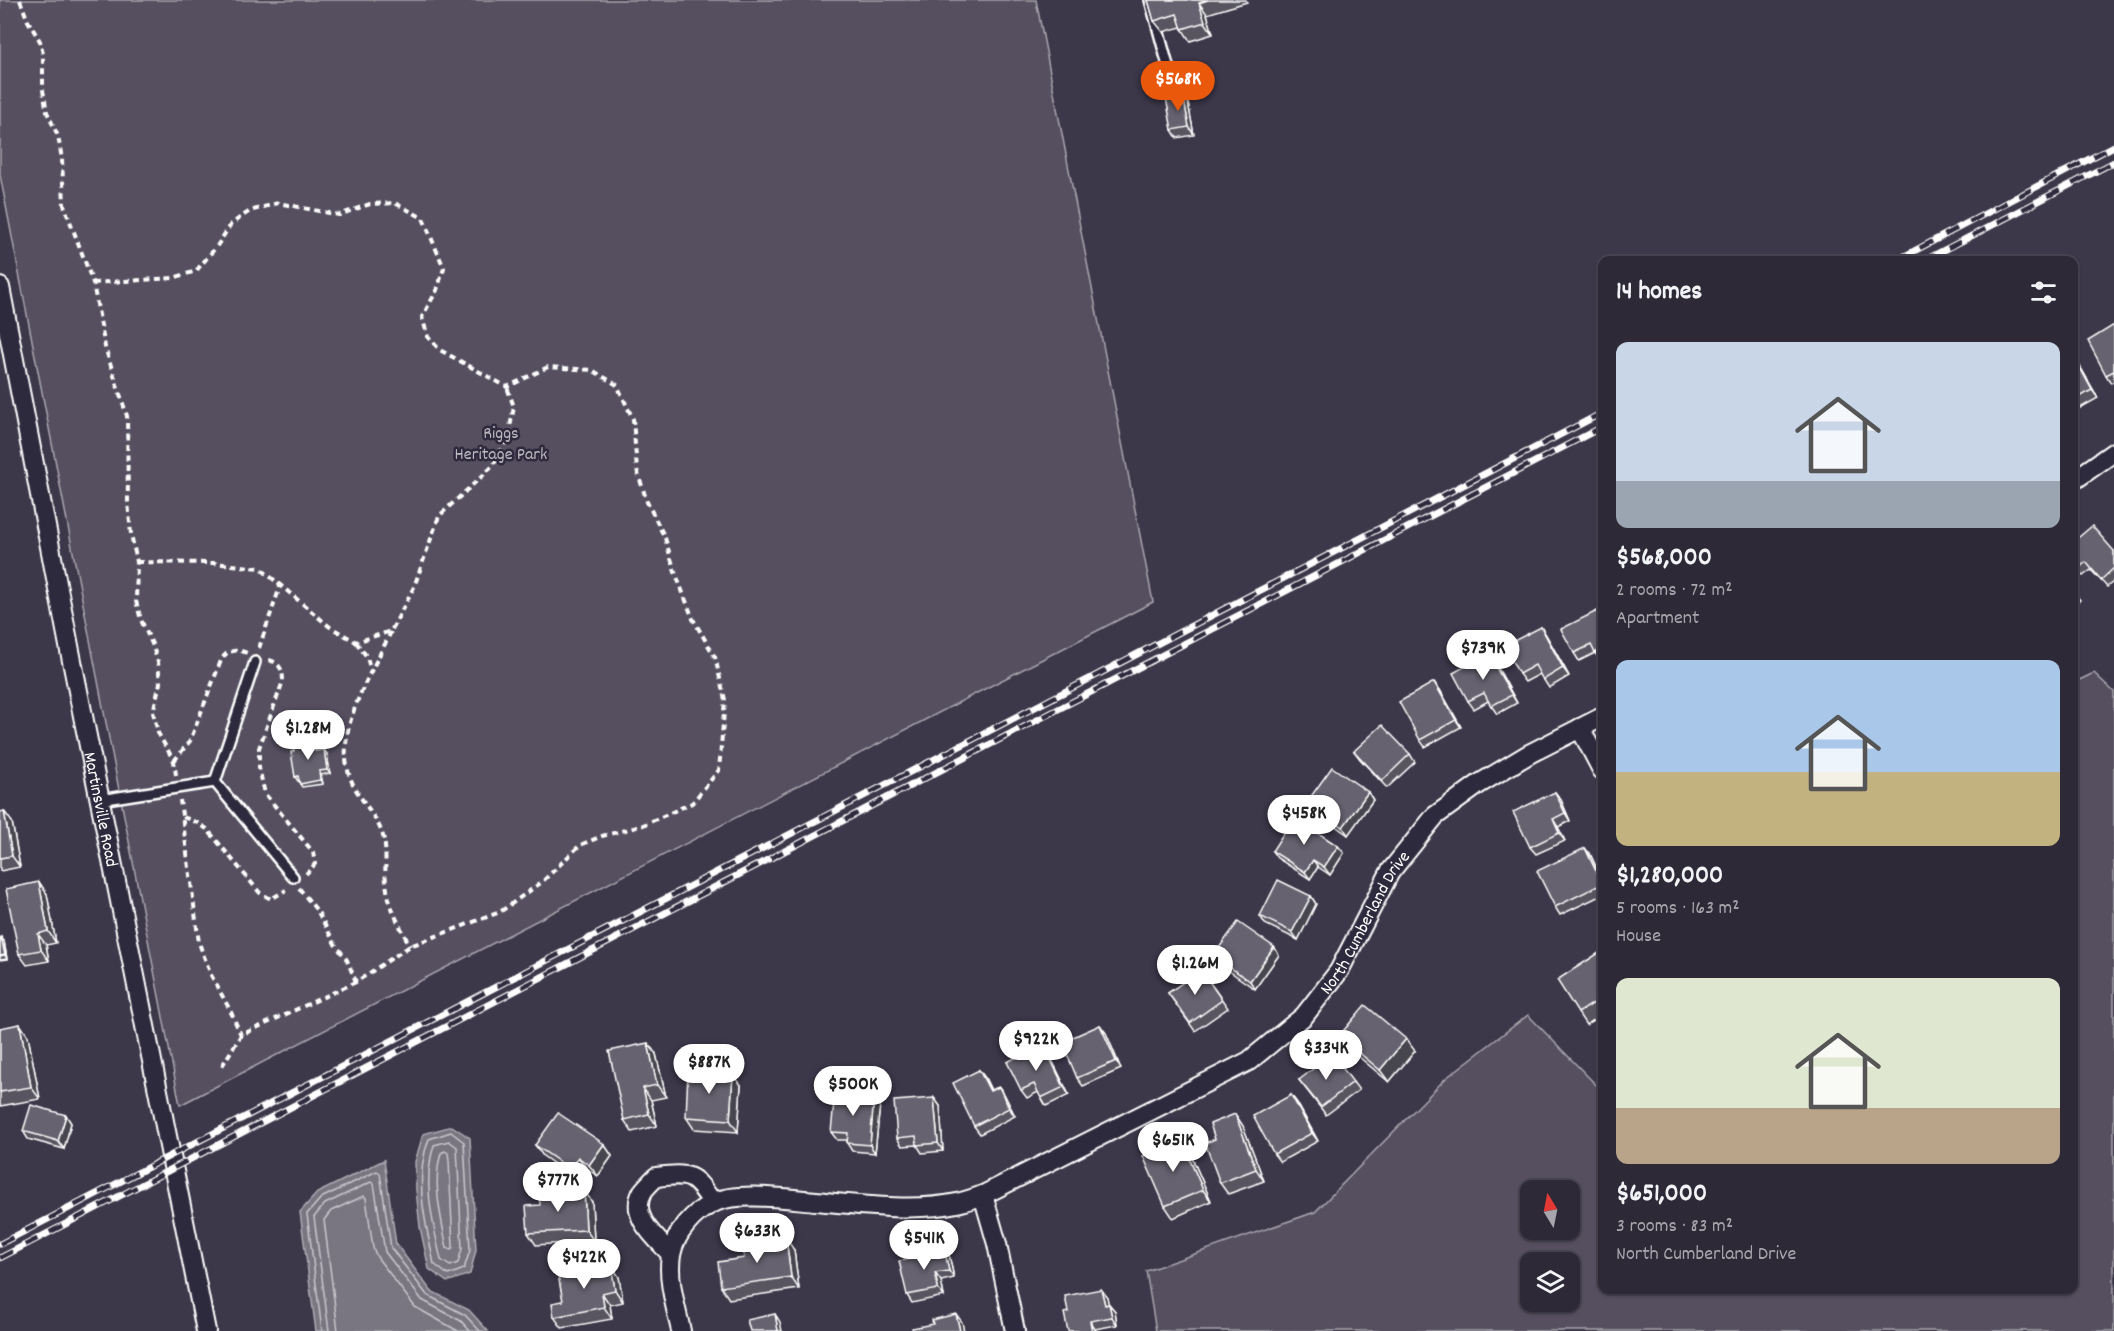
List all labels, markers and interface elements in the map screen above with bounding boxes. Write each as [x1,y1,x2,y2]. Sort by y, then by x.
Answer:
pin: $568K [1136,61,1220,112]
text: $568K [1155,66,1201,94]
text: 14 homes [1616,274,1702,311]
icon: filters [2027,276,2060,309]
icon: home [1784,381,1892,489]
park label: Riggs Heritage Park [455,422,547,468]
text: $568,000 [1616,540,1712,577]
text: 2 rooms · 72 m² [1616,577,1732,605]
text: Apartment [1616,605,1699,633]
pin: $739K [1441,630,1525,681]
text: $739K [1460,635,1506,663]
icon: home [1784,699,1892,807]
pin: $1.28M [259,710,357,761]
text: $1.28M [285,715,331,743]
street label: Martinsville Road [75,750,123,869]
pin: $458K [1262,795,1346,846]
text: $458K [1282,800,1326,828]
street label: North Cumberland Drive [1315,846,1417,1001]
text: $1,280,000 [1616,858,1723,895]
text: 5 rooms · 163 m² [1616,895,1740,923]
text: House [1616,923,1661,951]
pin: $1.26M [1146,945,1244,996]
text: $1.26M [1171,950,1219,978]
icon: home [1784,1017,1892,1125]
pin: $922K [994,1021,1078,1072]
text: $922K [1013,1026,1059,1054]
pin: $334K [1284,1030,1368,1081]
text: $334K [1303,1035,1349,1063]
pin: $887K [667,1044,751,1095]
text: $887K [687,1049,731,1077]
pin: $500K [811,1066,895,1117]
text: $500K [828,1071,878,1099]
pin: $651K [1131,1122,1215,1173]
text: $651K [1152,1127,1194,1155]
pin: $777K [516,1162,600,1213]
text: $777K [537,1167,579,1195]
text: $651,000 [1616,1176,1707,1213]
north arrow [1520,1180,1580,1240]
map controls [1520,1180,1580,1312]
pin: $633K [715,1213,799,1264]
text: 3 rooms · 83 m² [1616,1213,1733,1241]
text: $633K [734,1218,780,1246]
pin: $541K [882,1220,966,1271]
text: $541K [903,1225,945,1253]
pin: $422K [542,1239,626,1290]
text: North Cumberland Drive [1616,1241,1796,1269]
text: $422K [561,1244,607,1272]
button: layers [1520,1252,1580,1312]

